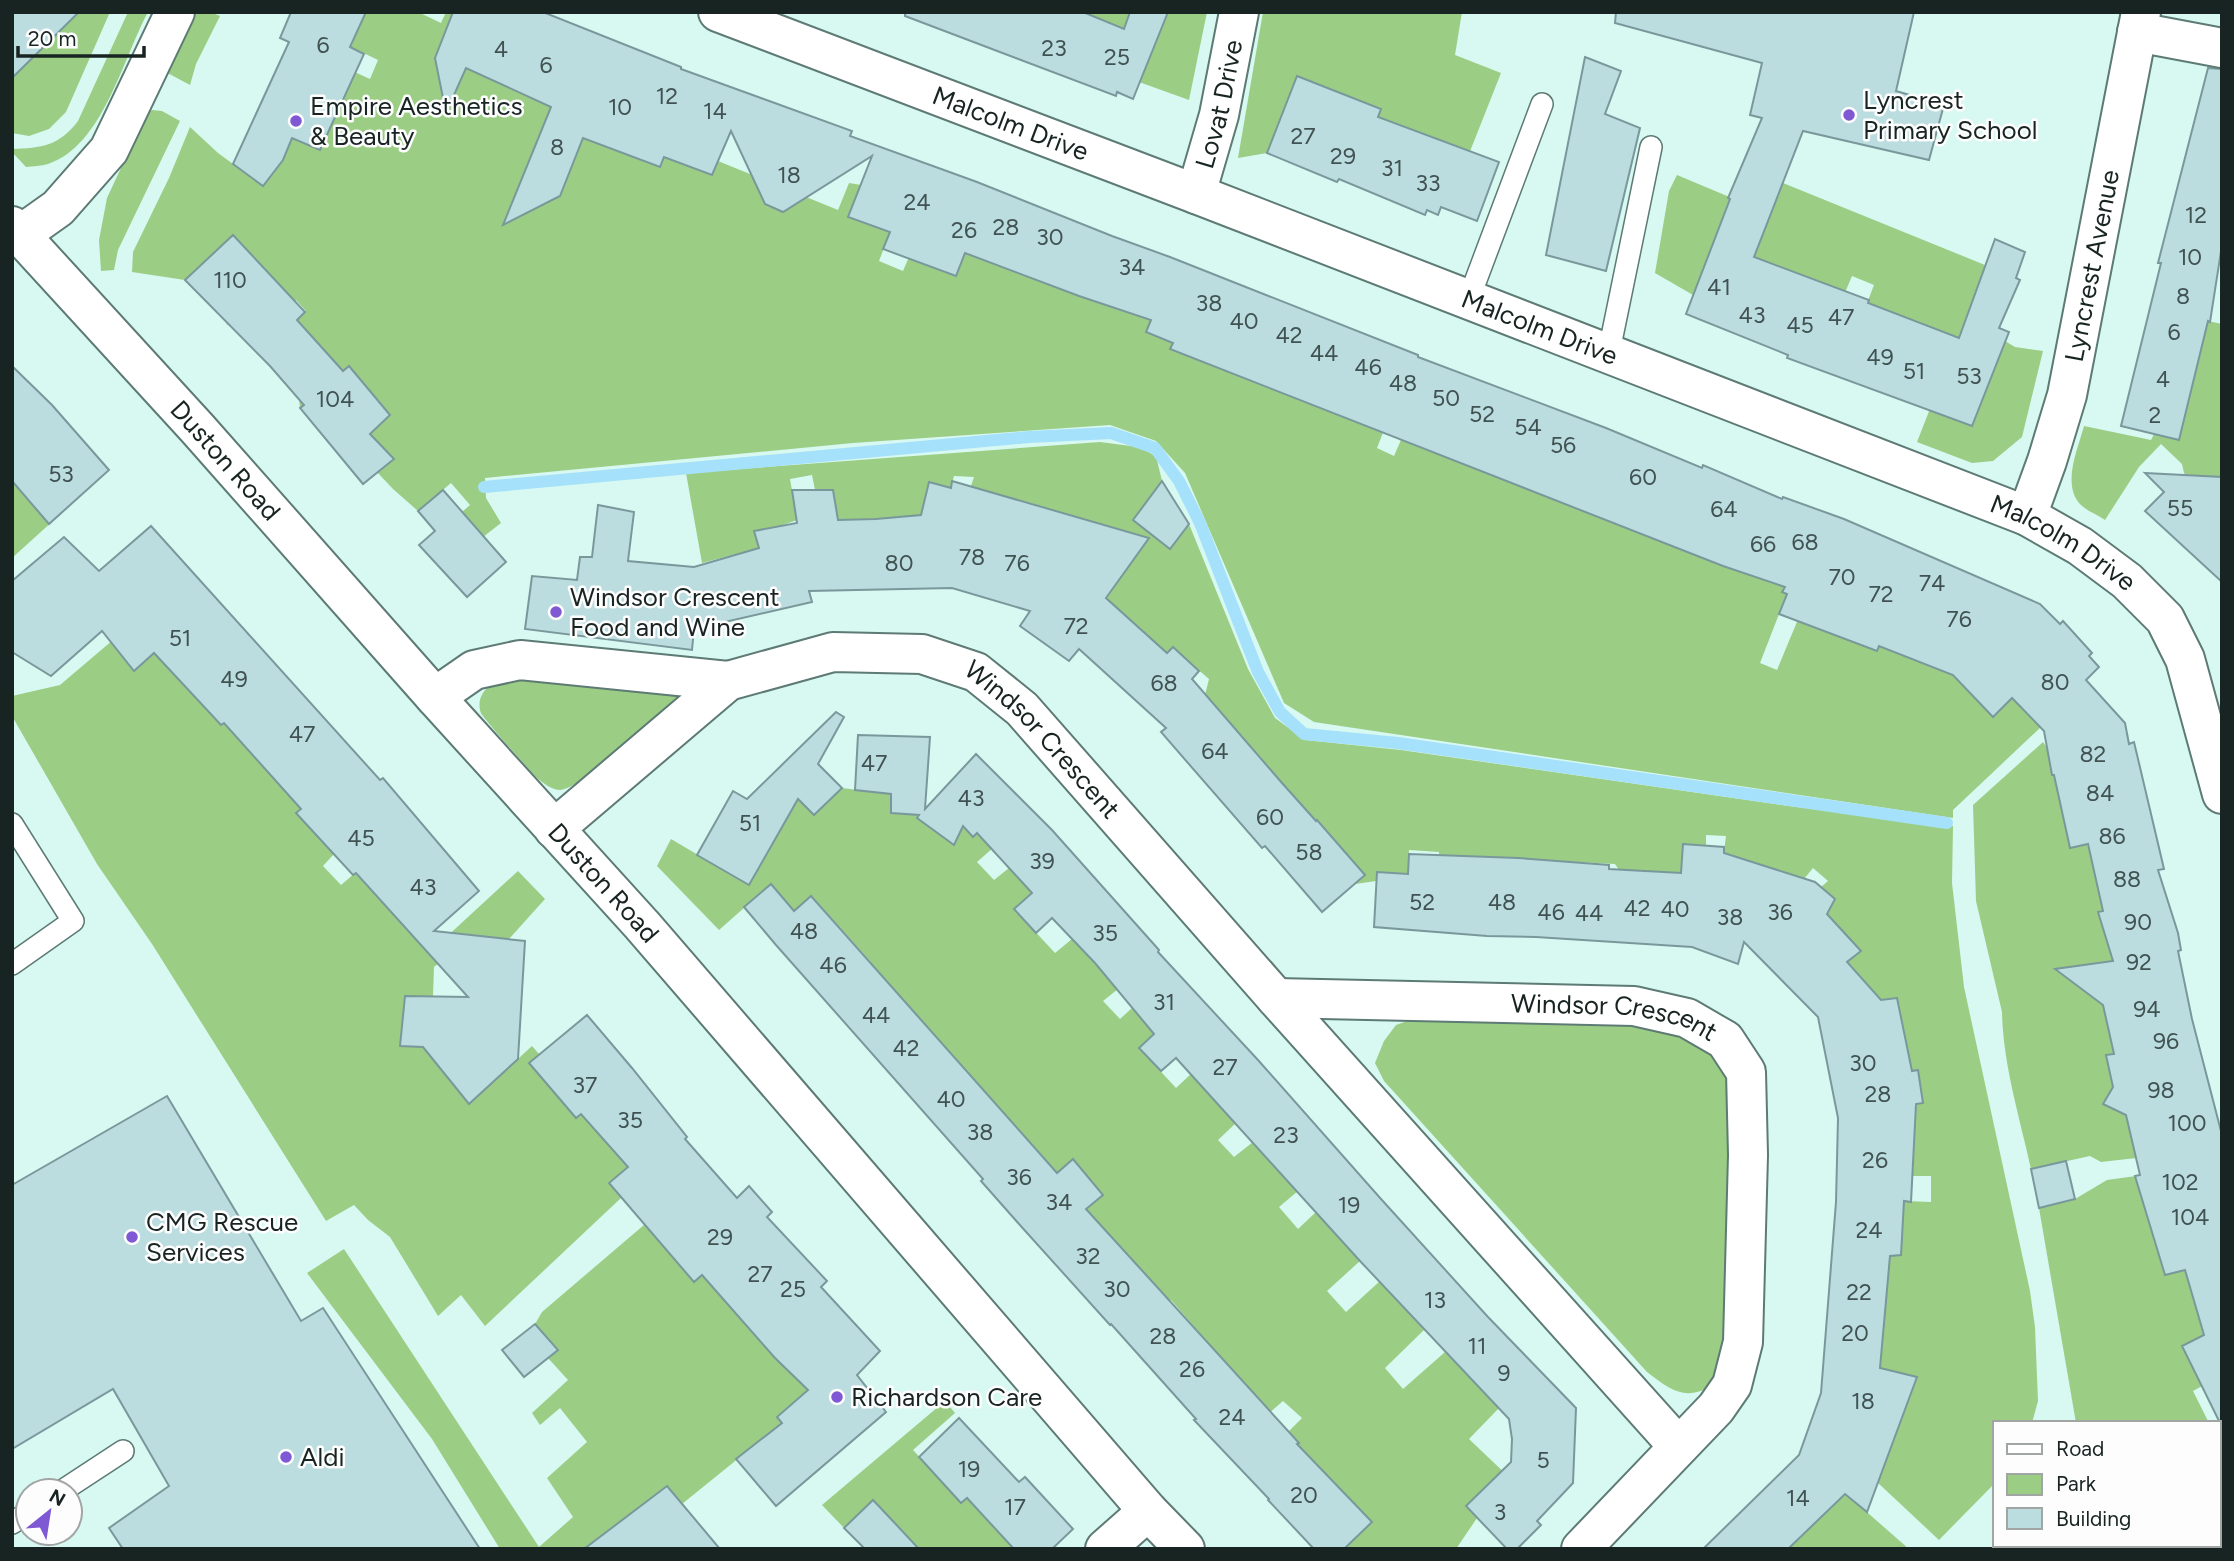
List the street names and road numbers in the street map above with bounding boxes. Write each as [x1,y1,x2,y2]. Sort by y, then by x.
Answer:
street label: Lovat Drive [1188,37,1249,172]
street label: Malcolm Drive [928,79,1093,168]
street label: Lyncrest Avenue [2058,167,2126,365]
street label: Malcolm Drive [1457,282,1622,372]
street label: Duston Road [164,394,287,527]
street label: Malcolm Drive [1986,487,2143,597]
street label: Windsor Crescent [958,653,1127,825]
street label: Duston Road [541,816,666,949]
street label: Windsor Crescent [1511,987,1723,1048]

